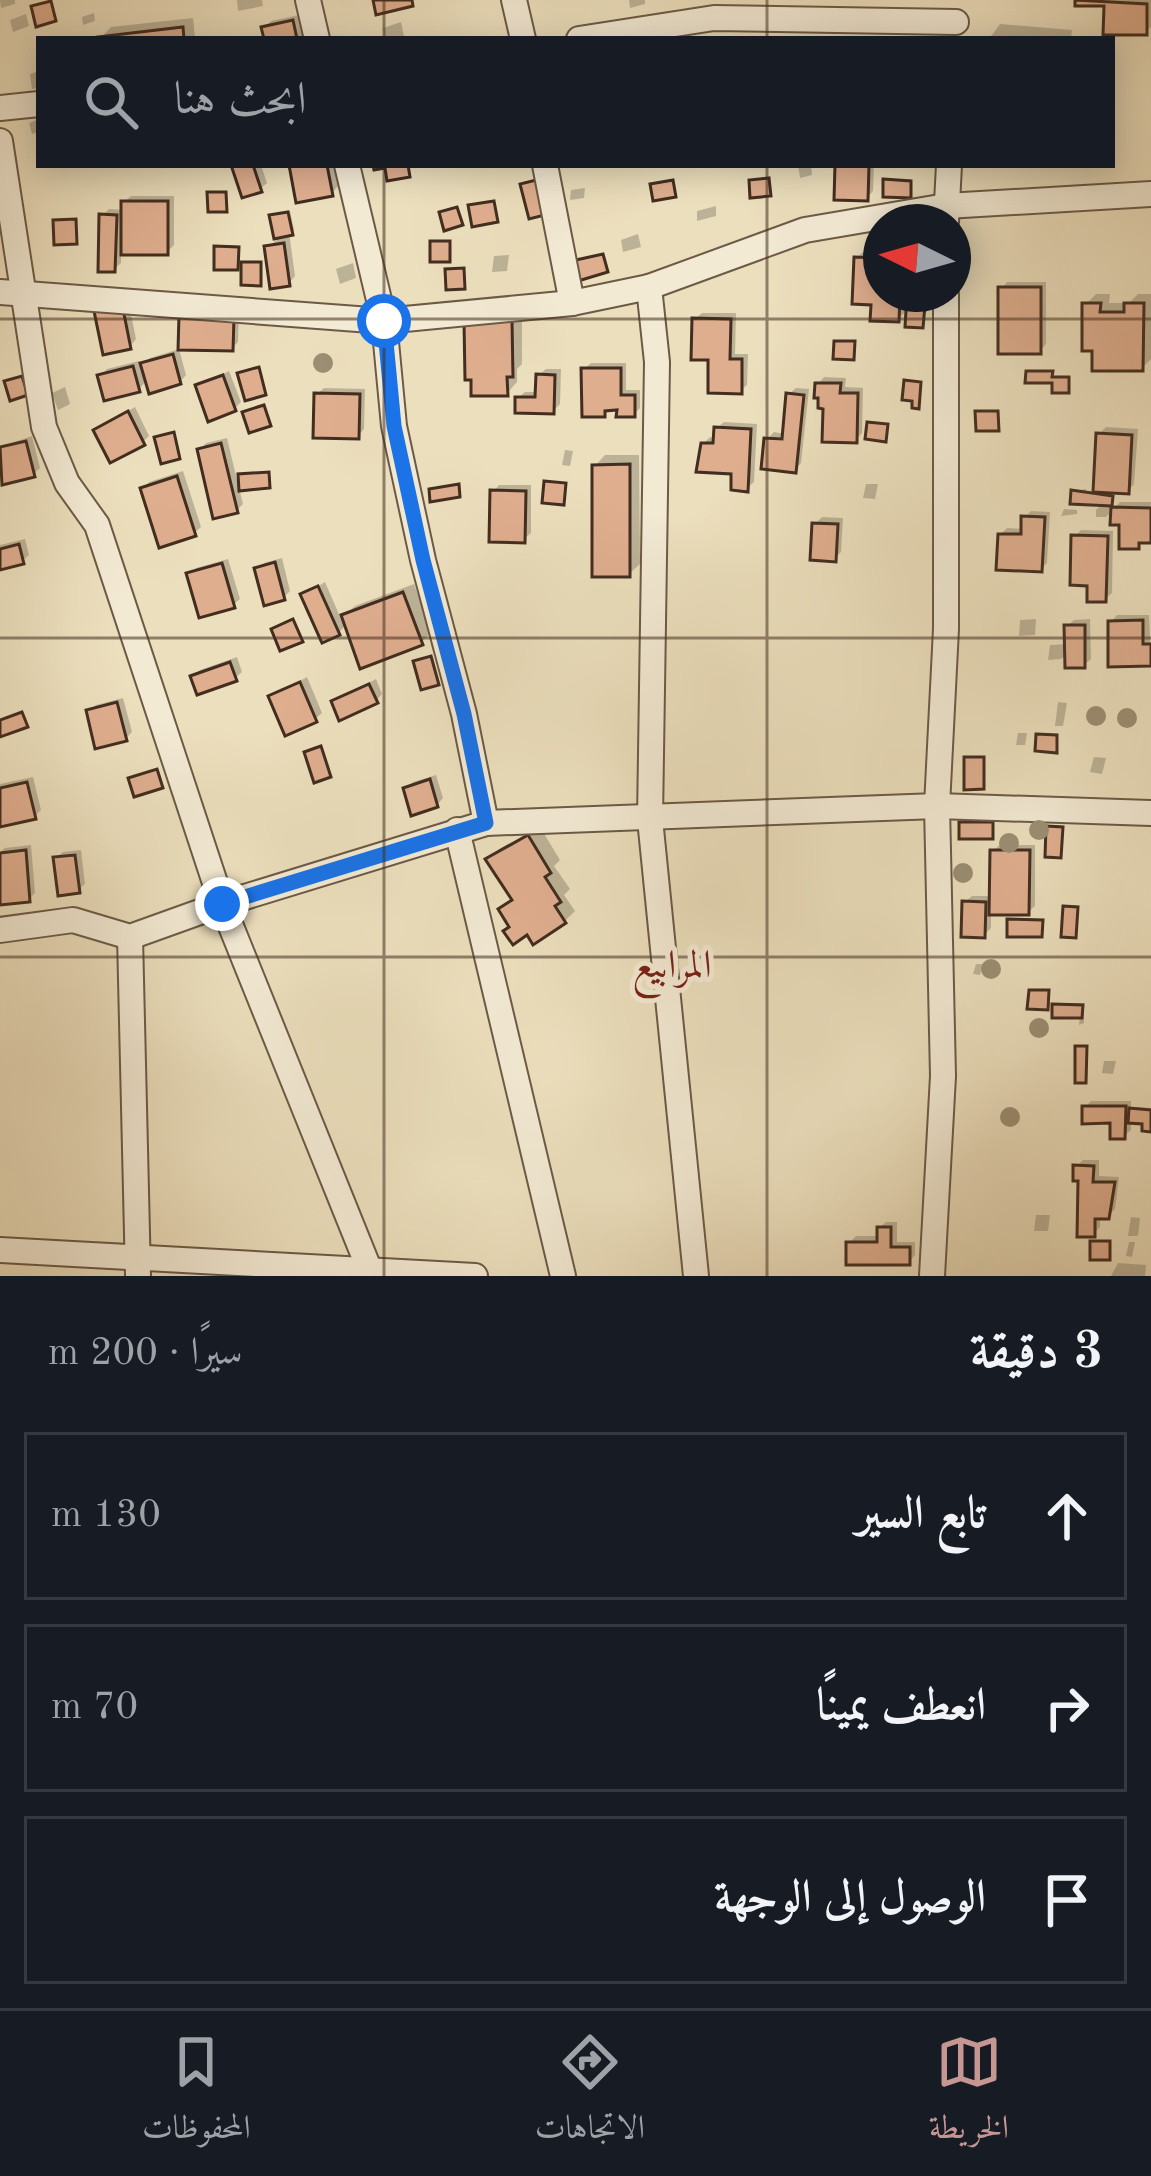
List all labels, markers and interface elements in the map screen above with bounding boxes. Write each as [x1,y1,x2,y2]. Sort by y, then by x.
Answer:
search box [36,36,1115,168]
icon: search [78,69,144,135]
text: ابحث هنا [174,79,307,124]
north arrow [863,204,971,312]
route start [357,294,411,348]
route end [195,877,249,931]
district label: المرابيع [632,947,712,999]
text: 3 دقيقة [970,1328,1103,1379]
text: سيرًا · 200 m [48,1334,243,1373]
icon: ahead [1034,1483,1100,1549]
text: تابع السير [856,1493,986,1538]
text: 130 m [51,1496,161,1535]
icon: right [1034,1675,1100,1741]
text: انعطف يمينًا [817,1685,986,1730]
text: 70 m [51,1688,138,1727]
icon: arrive [1034,1867,1100,1933]
text: الوصول إلى الوجهة [714,1877,986,1922]
tab: المحفوظات [142,2029,251,2159]
tab: الاتجاهات [535,2029,645,2159]
tab: الخريطة [929,2029,1009,2159]

